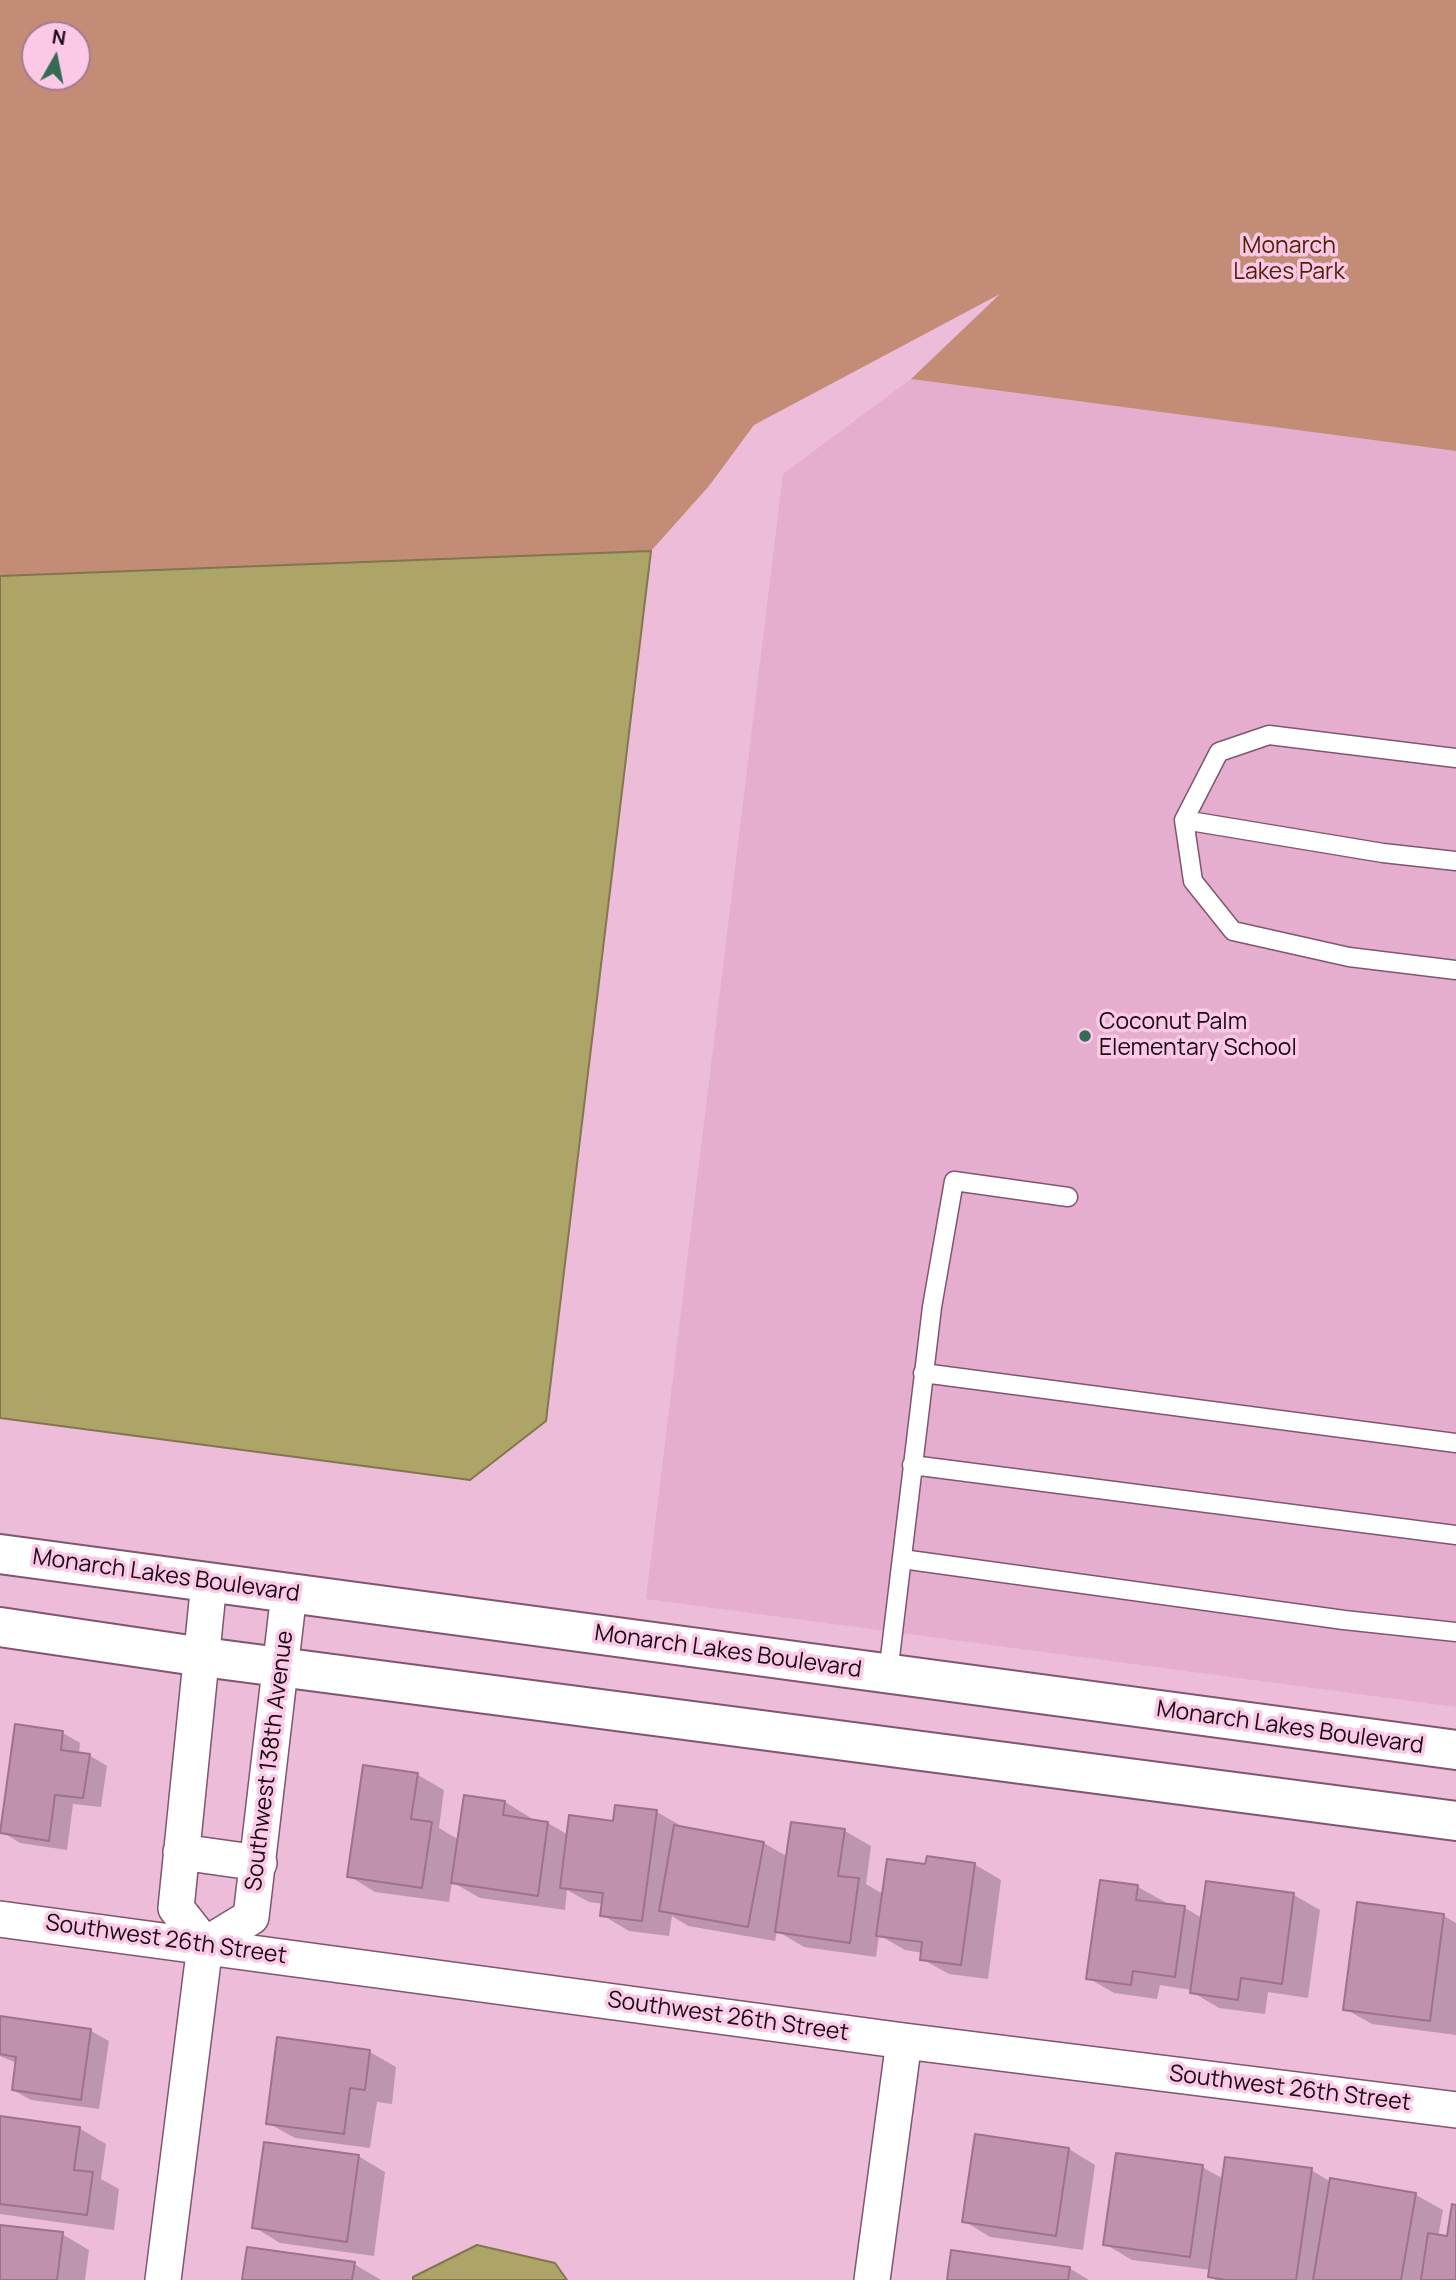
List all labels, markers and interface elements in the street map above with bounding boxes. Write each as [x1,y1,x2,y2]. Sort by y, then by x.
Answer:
north arrow [21,21,91,91]
text: N [50,23,68,51]
park label: Monarch Lakes Park [1233,233,1345,287]
place label: Coconut Palm Elementary School [1099,1009,1297,1063]
marker: Coconut Palm Elementary School [1077,1028,1093,1044]
street label: Monarch Lakes Boulevard [31,1544,301,1608]
street label: Monarch Lakes Boulevard [593,1620,863,1684]
street label: Southwest 138th Avenue [240,1629,300,1893]
street label: Monarch Lakes Boulevard [1155,1696,1425,1760]
street label: Southwest 26th Street [44,1909,288,1971]
street label: Southwest 26th Street [606,1986,850,2048]
street label: Southwest 26th Street [1168,2060,1412,2118]

